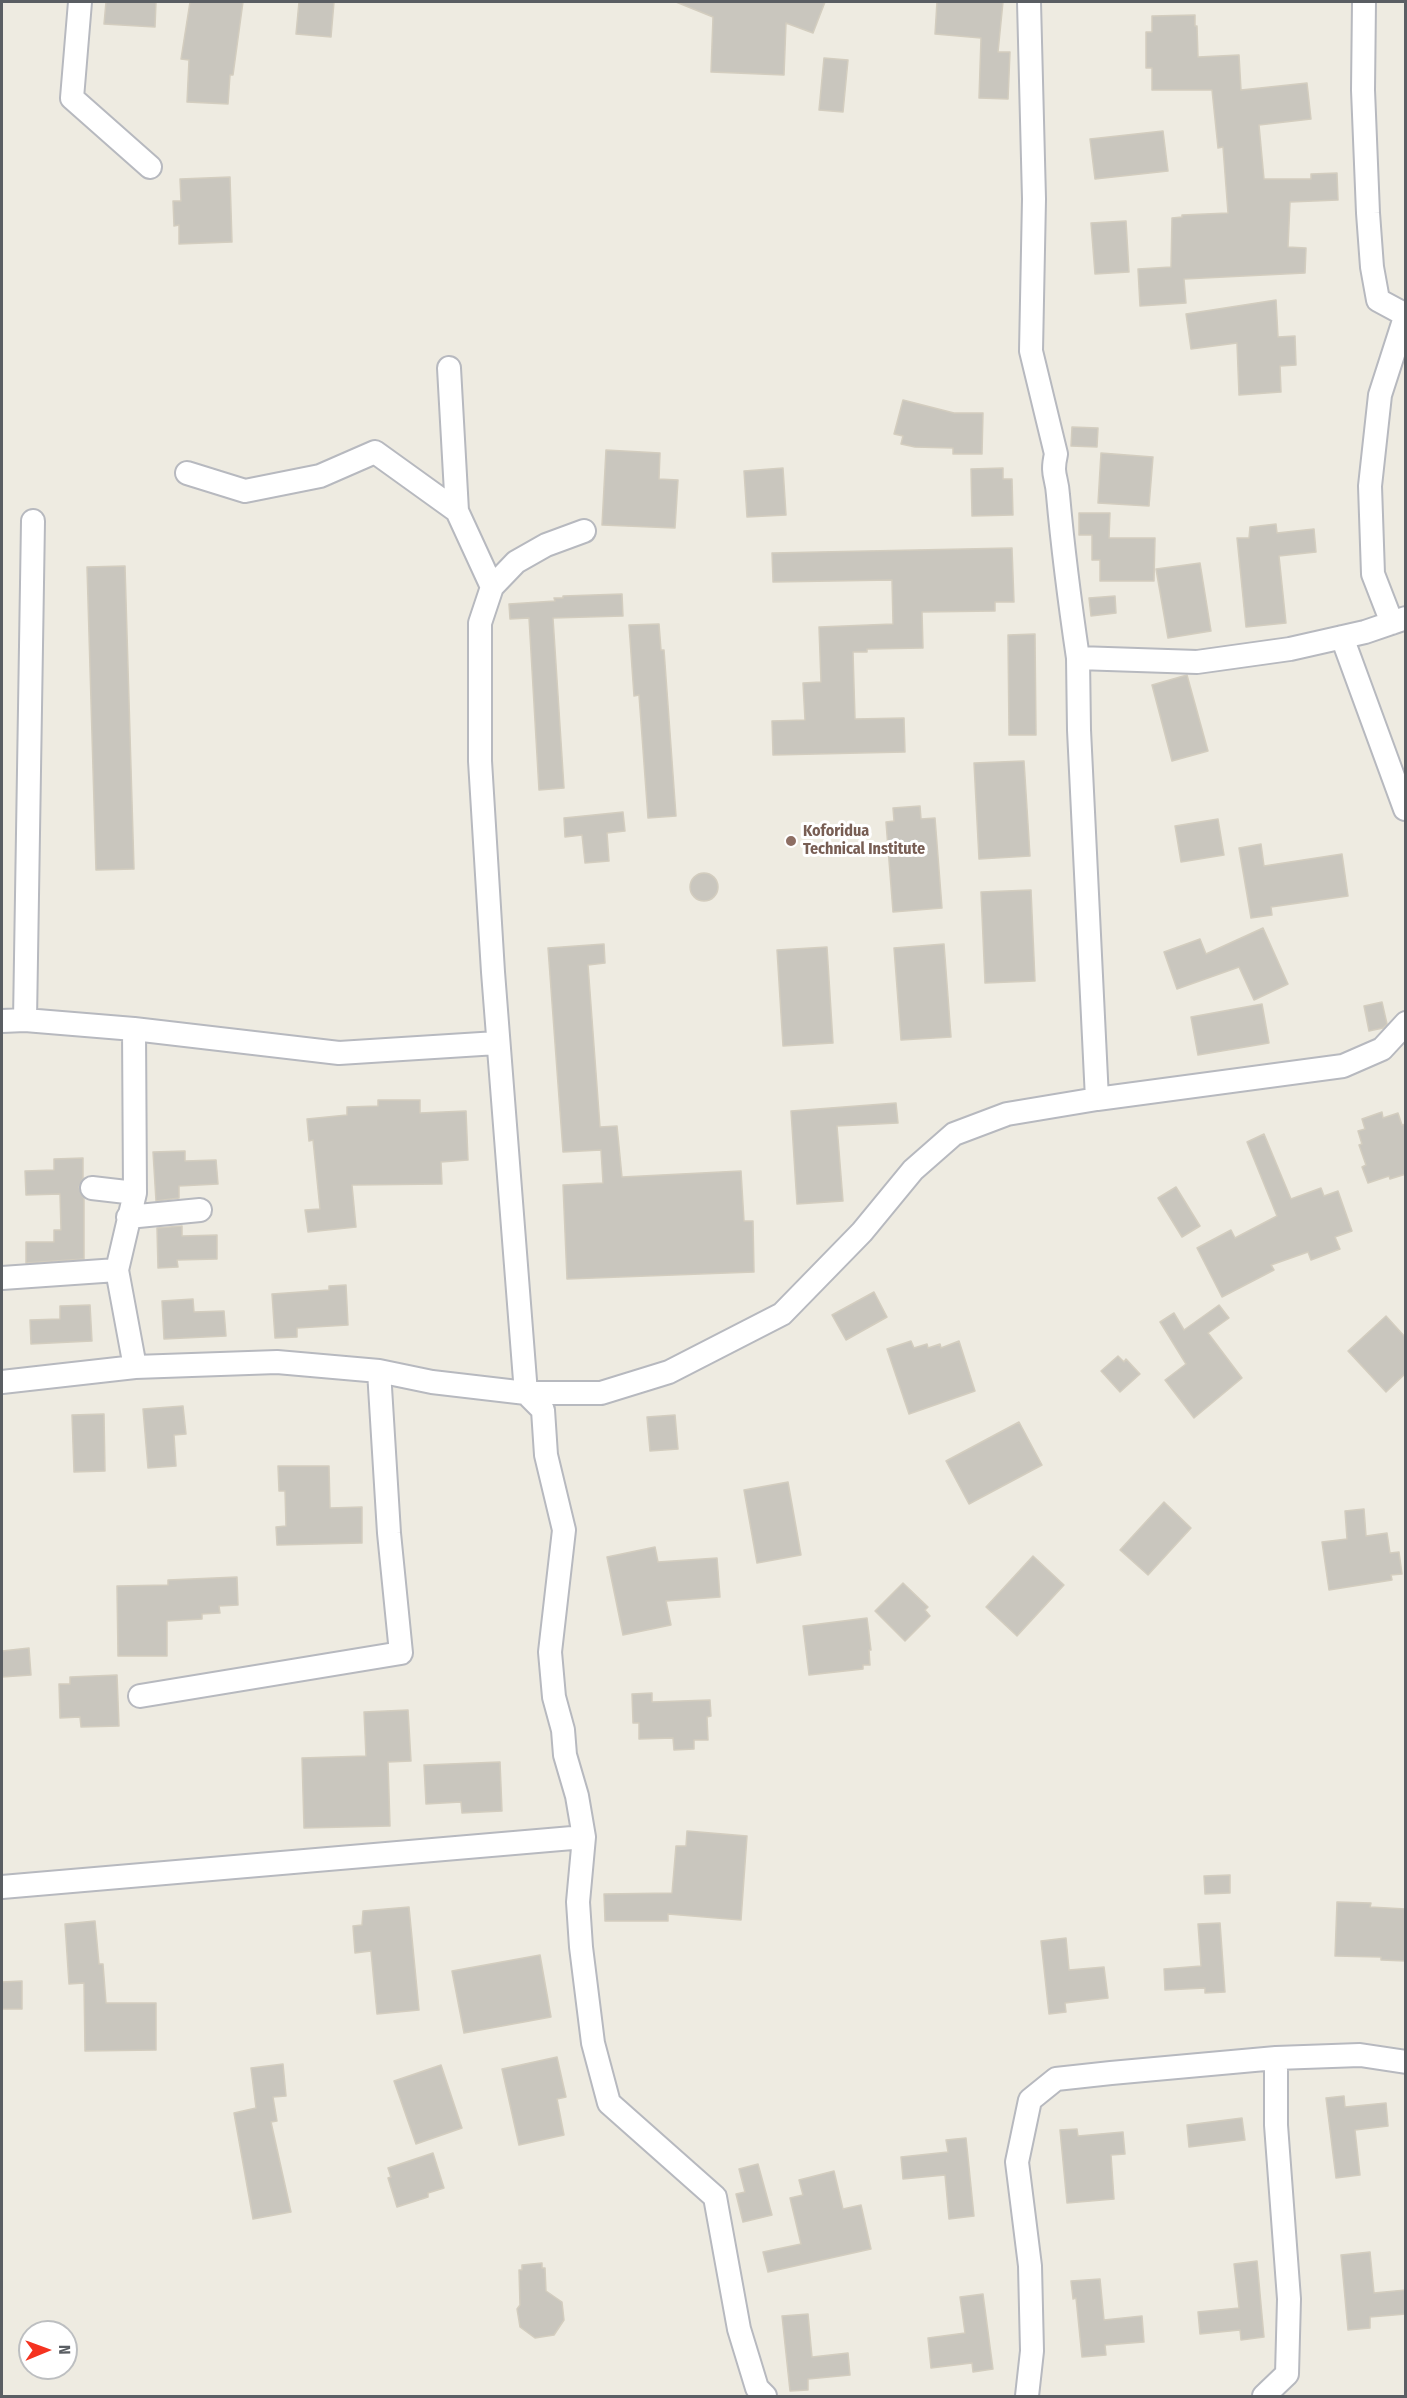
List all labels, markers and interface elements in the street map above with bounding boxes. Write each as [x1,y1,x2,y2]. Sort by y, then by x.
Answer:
place label: Koforidua Technical Institute [803,822,925,860]
marker: Koforidua Technical Institute [784,834,798,848]
north arrow [18,2320,78,2380]
text: N [55,2345,74,2355]

